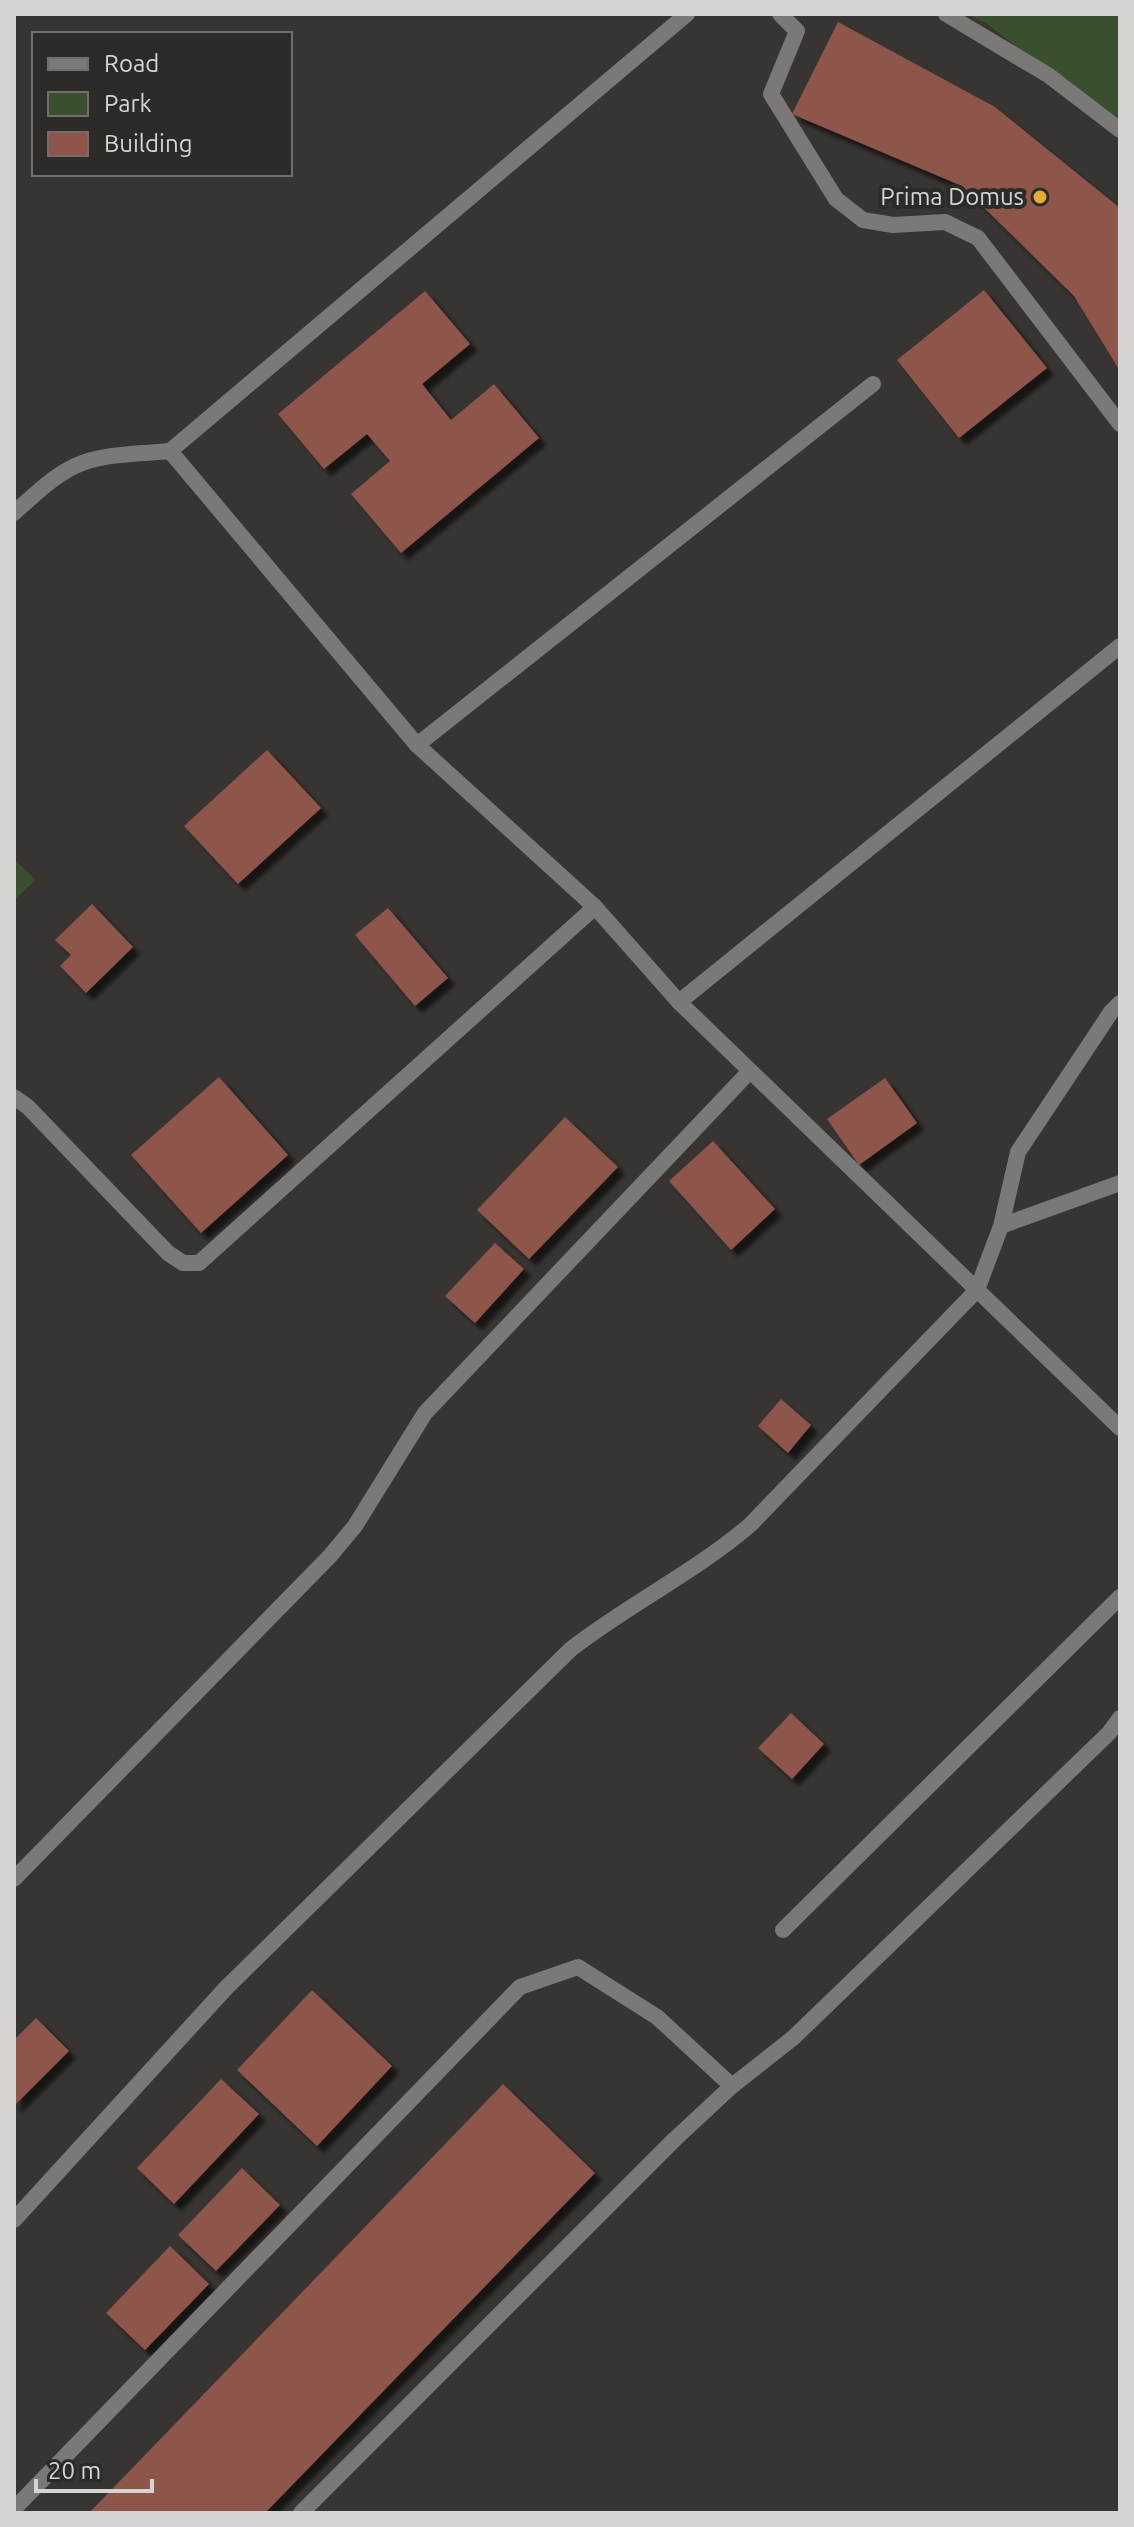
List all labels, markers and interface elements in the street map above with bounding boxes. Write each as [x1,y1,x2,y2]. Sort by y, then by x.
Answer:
legend [32,32,292,176]
text: Road [104,50,159,77]
text: Park [104,90,152,117]
text: Building [104,130,192,157]
place label: Prima Domus [880,183,1024,210]
marker: Prima Domus [1031,188,1049,206]
scale bar [36,2443,152,2493]
text: 20 m [48,2457,101,2484]

